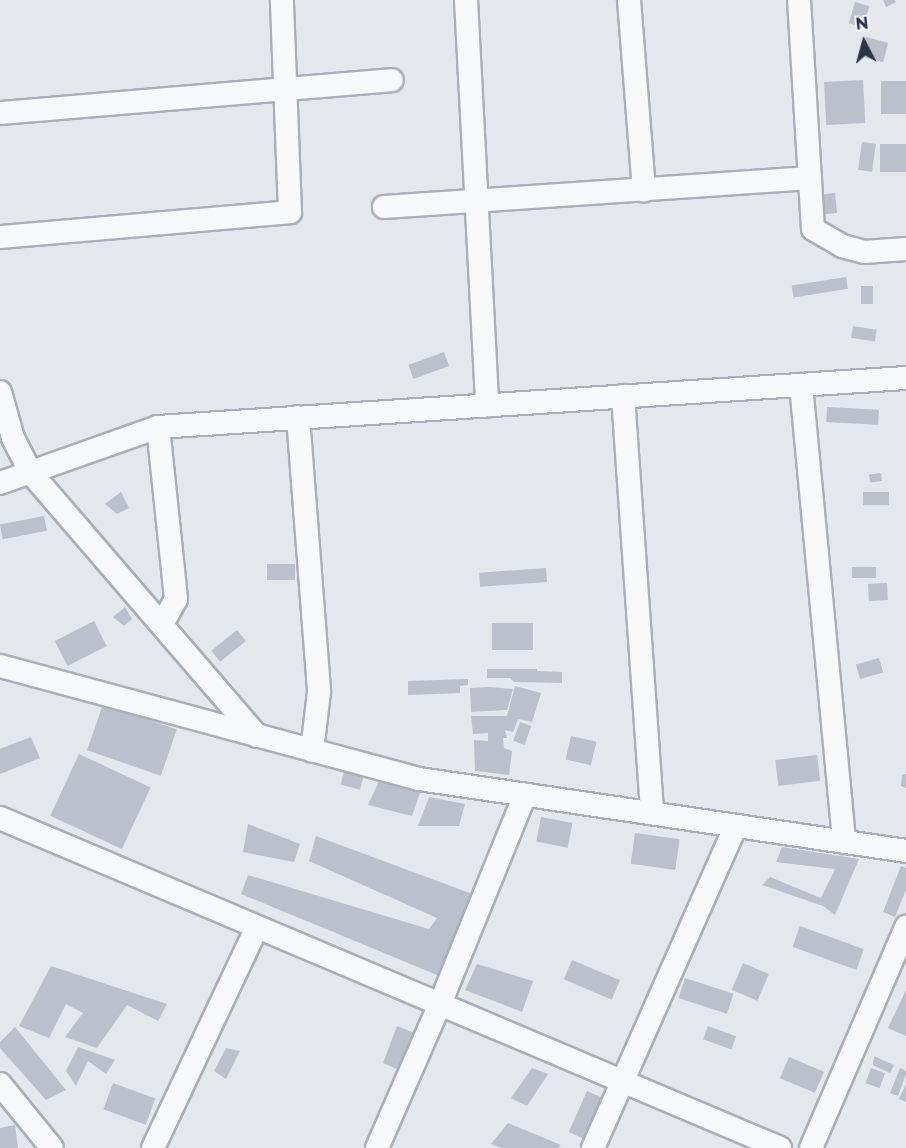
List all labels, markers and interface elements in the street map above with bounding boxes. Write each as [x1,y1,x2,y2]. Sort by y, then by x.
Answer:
north arrow [834,12,894,72]
text: N [855,13,869,34]

